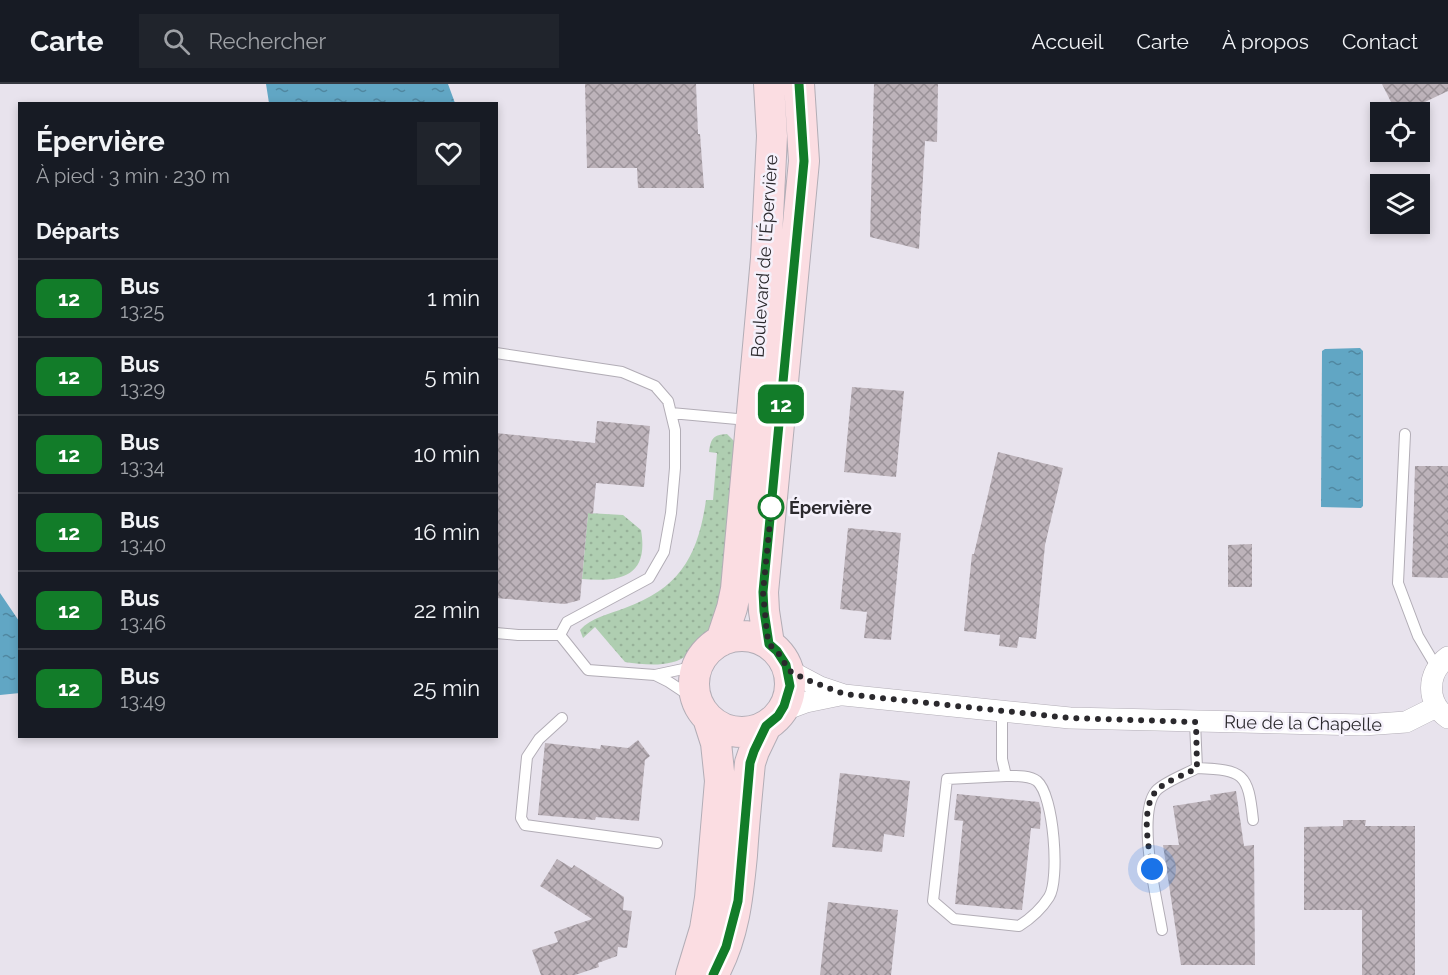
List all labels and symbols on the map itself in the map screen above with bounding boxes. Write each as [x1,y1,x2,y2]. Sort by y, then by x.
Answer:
street label: Boulevard de l'Épervière [745,153,782,358]
line badge: 12 [754,384,808,424]
marker: Épervière [758,494,784,520]
place label: Épervière [789,497,872,518]
street label: Rue de la Chapelle [1224,711,1382,735]
your location [1137,854,1167,884]

